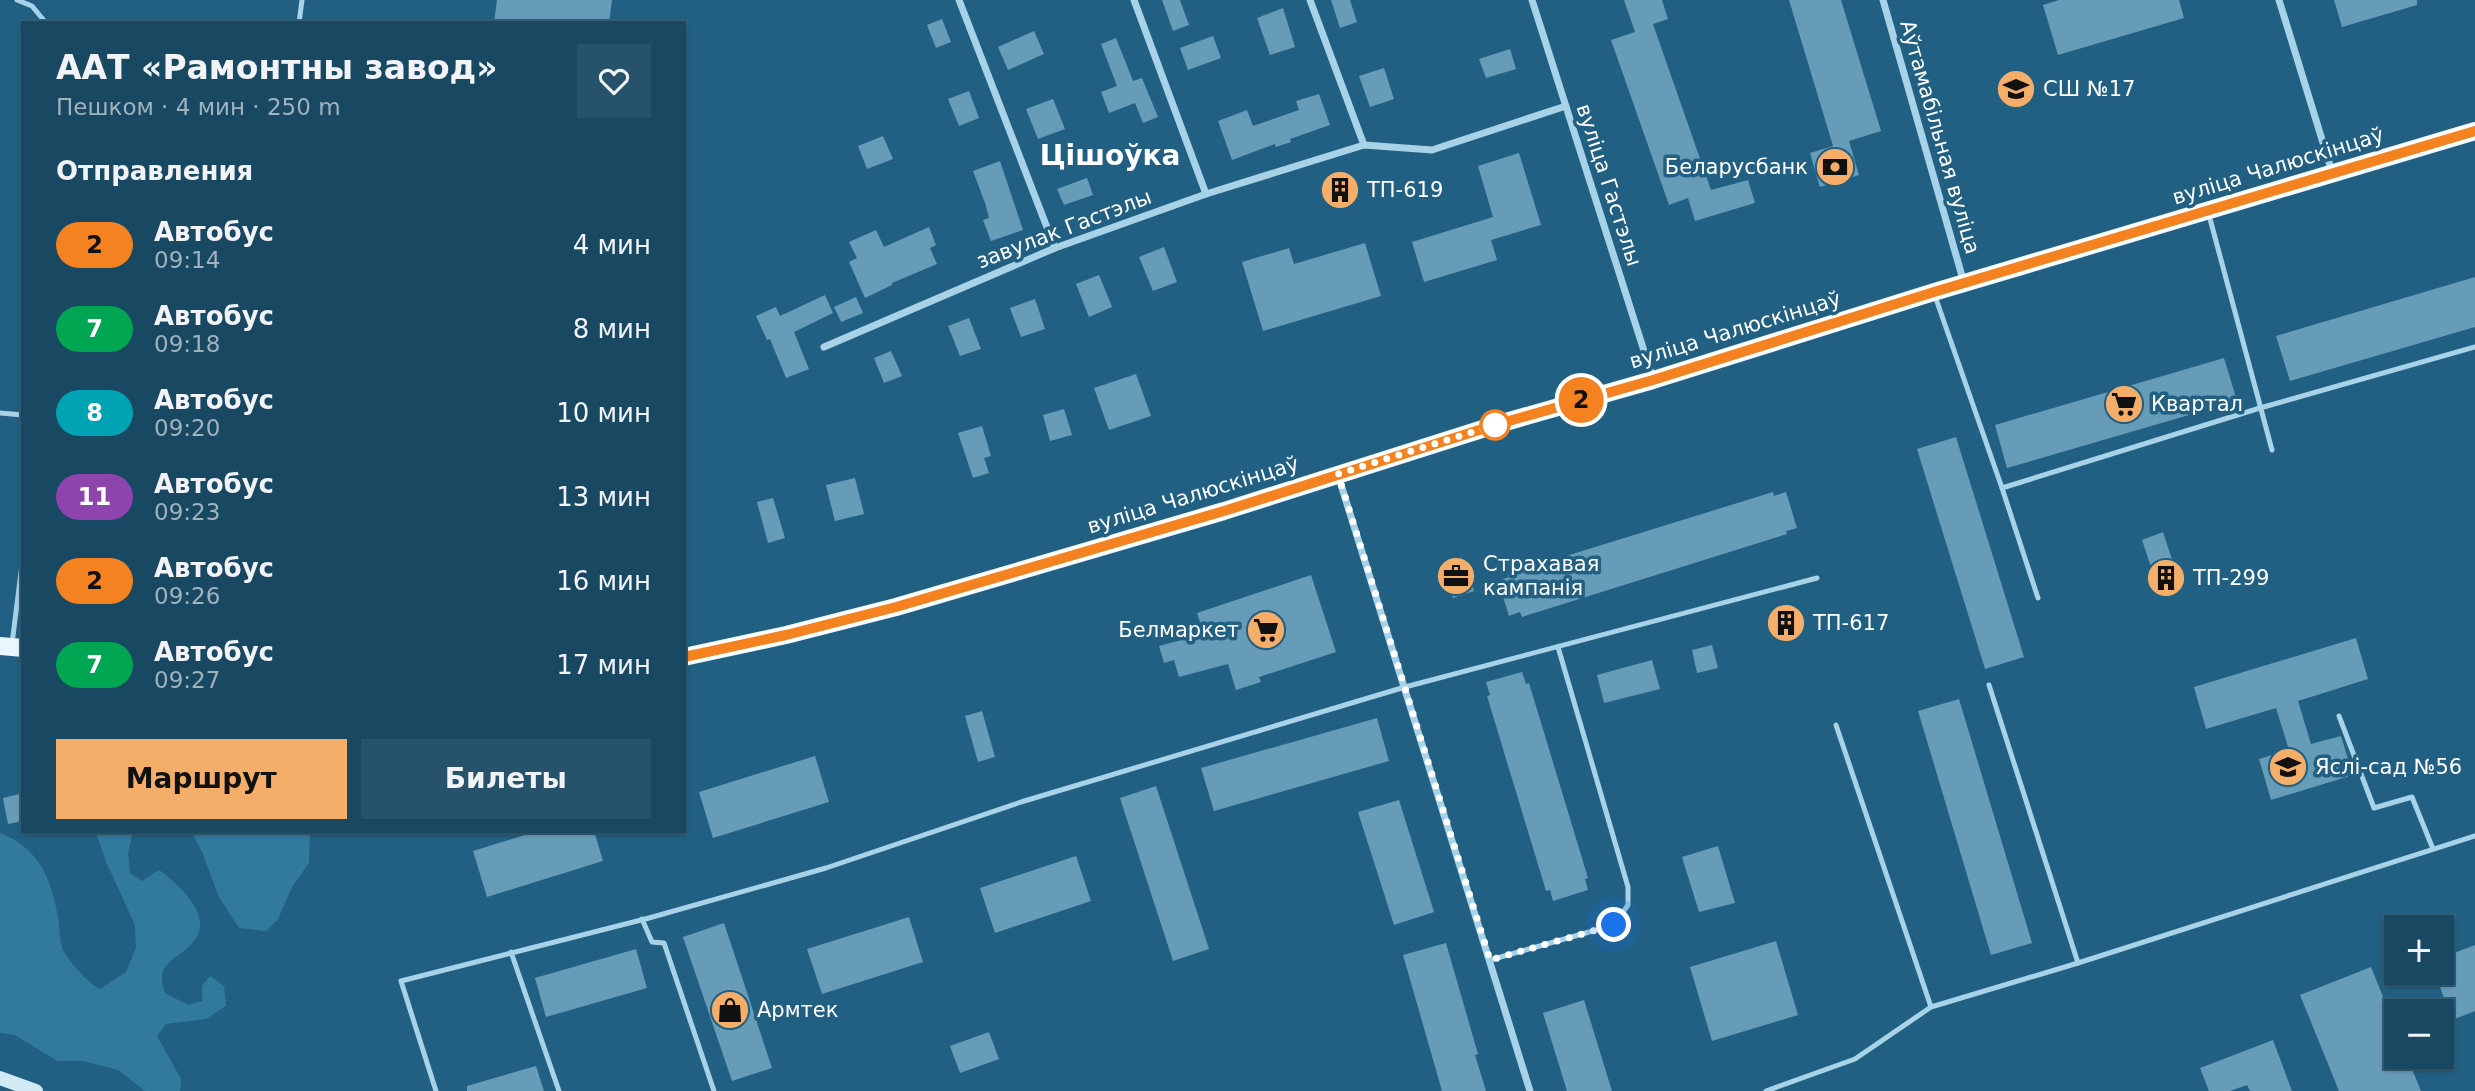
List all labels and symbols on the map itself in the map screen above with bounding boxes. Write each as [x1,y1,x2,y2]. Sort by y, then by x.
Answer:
street label: Аўтамабільная вуліца [1895,17,1985,257]
school or university icon: СШ №17 [1995,68,2037,110]
place label: СШ №17 [2043,77,2135,101]
street label: вуліца Гастэлы [1571,101,1647,269]
street label: вуліца Чалюскінцаў [2169,122,2387,210]
district label: Цішоўка [1040,139,1180,172]
bank icon: Беларусбанк [1814,146,1856,188]
place label: Беларусбанк [1665,155,1808,179]
building icon: ТП-619 [1319,169,1361,211]
place label: ТП-619 [1366,178,1443,202]
street label: завулак Гастэлы [973,185,1155,273]
street label: вуліца Чалюскінцаў [1626,286,1844,374]
line badge: 2 [1558,377,1604,423]
supermarket icon: Квартал [2103,383,2145,425]
place label: Квартал [2151,392,2243,416]
unlabelled marker [1480,410,1510,440]
street label: вуліца Чалюскінцаў [1084,451,1302,539]
place label: Страхавая кампанія [1483,552,1599,600]
office icon: Страхавая кампанія [1435,555,1477,597]
building icon: ТП-299 [2145,557,2187,599]
place label: ТП-299 [2192,566,2269,590]
building icon: ТП-617 [1765,602,1807,644]
supermarket icon: Белмаркет [1245,609,1287,651]
place label: ТП-617 [1812,611,1889,635]
place label: Белмаркет [1118,618,1239,642]
school or university icon: Яслі-сад №56 [2267,746,2309,788]
place label: Яслі-сад №56 [2315,755,2462,779]
your location [1596,907,1631,942]
shop icon: Армтек [709,989,751,1031]
place label: Армтек [757,998,838,1022]

